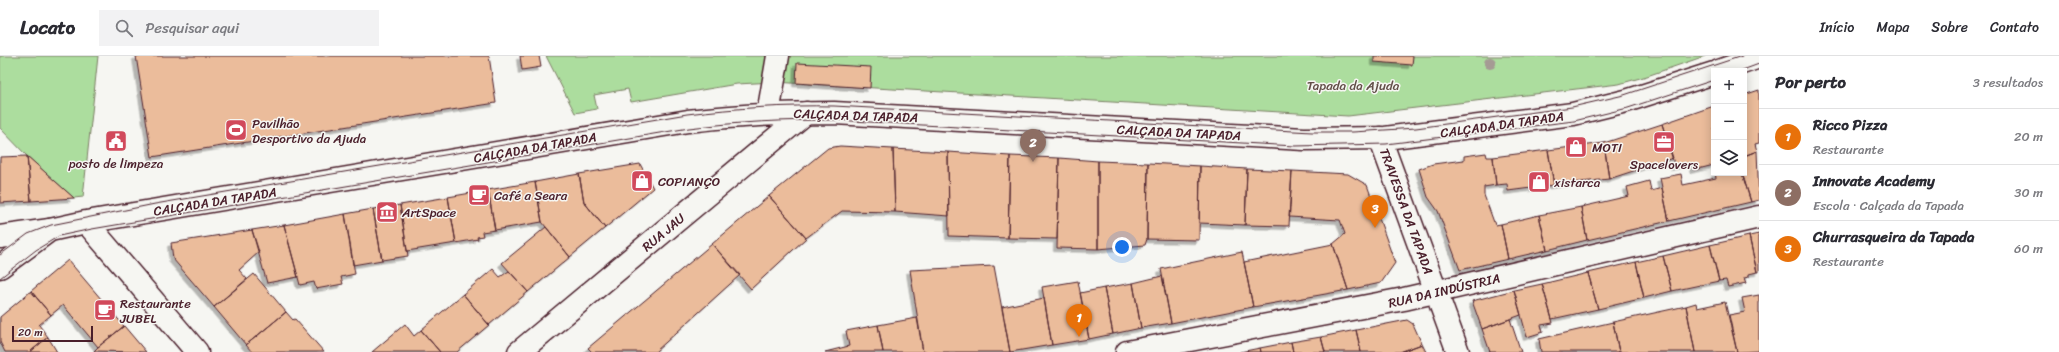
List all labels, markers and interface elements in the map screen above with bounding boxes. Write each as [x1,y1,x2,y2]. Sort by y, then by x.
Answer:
search box [99,10,379,46]
text: Locato [20,11,75,44]
text: Pesquisar aqui [145,15,239,41]
text: Início [1820,15,1854,40]
text: Mapa [1876,15,1909,40]
text: Sobre [1931,15,1968,40]
text: Contato [1990,15,2039,40]
icon: search [113,17,135,39]
text: Por perto [1775,67,1846,97]
map controls [1711,68,1747,176]
button: + [1711,68,1747,104]
text: 3 resultados [1973,71,2043,94]
park label: Tapada da Ajuda [1307,74,1400,97]
street label: CALÇADA DA TAPADA [793,102,919,129]
street label: CALÇADA DA TAPADA [1439,104,1565,145]
button: − [1711,104,1747,140]
place label: Pavilhão Desportivo da Ajuda [252,112,367,150]
text: Ricco Pizza [1813,112,1887,138]
sports icon: Pavilhão Desportivo da Ajuda [223,117,249,143]
street label: CALÇADA DA TAPADA [1116,118,1242,147]
street label: CALÇADA DA TAPADA [472,125,598,170]
text: 1 [1785,125,1791,148]
text: 20 m [2014,125,2043,148]
public building icon: posto de limpeza [103,128,129,154]
pin: 2 [1020,129,1046,162]
office icon: Spacelovers [1651,129,1677,155]
shop icon: MOTI [1563,134,1589,160]
place label: MOTI [1592,136,1622,159]
text: Restaurante [1813,138,1884,161]
button: layers [1711,140,1747,176]
street label: TRAVESSA DA TAPADA [1373,145,1440,278]
place label: posto de limpeza [68,152,164,175]
place label: Spacelovers [1630,153,1699,176]
shop icon: COPIANÇO [629,168,655,194]
text: Innovate Academy [1813,168,1935,194]
shop icon: xistarca [1526,169,1552,195]
place label: COPIANÇO [658,170,720,193]
place label: xistarca [1554,171,1601,194]
street label: CALÇADA DA TAPADA [152,180,278,223]
text: 2 [1784,181,1792,204]
text: 30 m [2014,181,2043,204]
cafe icon: Café a Seara [466,182,492,208]
place label: Café a Seara [494,184,568,207]
text: Escola · Calçada da Tapada [1813,194,1964,217]
pin: 3 [1362,195,1388,228]
museum icon: ArtSpace [374,199,400,225]
place label: ArtSpace [401,201,457,224]
street label: RUA JAU [636,207,690,258]
text: Churrasqueira da Tapada [1813,224,1975,250]
your location [1112,237,1132,257]
text: 3 [1784,237,1792,260]
text: 60 m [2014,237,2043,260]
text: Restaurante [1813,250,1884,273]
street label: RUA DA INDÚSTRIA [1386,266,1502,315]
place label: Restaurante JUBEL [119,292,191,330]
cafe icon: Restaurante JUBEL [92,297,118,323]
pin: 1 [1066,304,1092,337]
text: 20 m [18,323,43,342]
scale bar [12,324,93,343]

